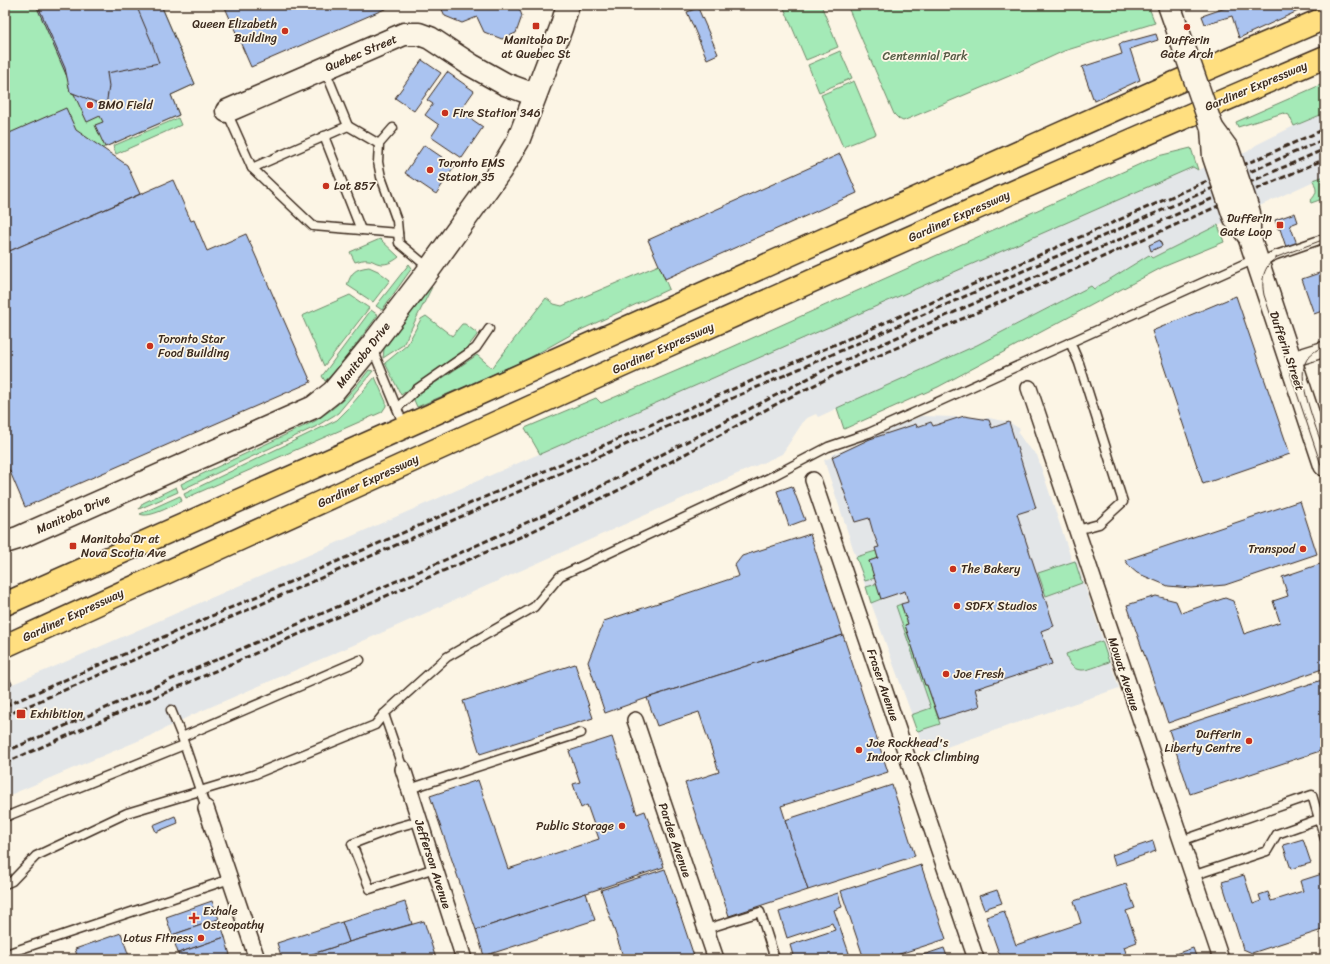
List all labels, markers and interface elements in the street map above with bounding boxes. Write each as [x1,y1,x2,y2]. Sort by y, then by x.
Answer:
place label: Queen Elizabeth Building [192,13,277,49]
marker: Manitoba Dr at Quebec St [531,21,541,31]
marker: Dufferin Gate Arch [1182,22,1192,32]
marker: Queen Elizabeth Building [280,26,290,36]
street label: Quebec Street [321,28,401,78]
place label: Manitoba Dr at Quebec St [502,29,570,65]
place label: Dufferin Gate Arch [1160,29,1214,65]
park label: Centennial Park [883,45,968,67]
street label: Gardiner Expressway [1201,54,1311,118]
place label: BMO Field [98,94,153,116]
marker: BMO Field [85,100,95,110]
place label: Fire Station 346 [453,102,541,124]
marker: Fire Station 346 [440,108,450,118]
place label: Toronto EMS Station 35 [438,152,506,188]
marker: Toronto EMS Station 35 [425,165,435,175]
place label: Lot 857 [334,175,377,197]
marker: Lot 857 [321,181,331,191]
street label: Gardiner Expressway [904,183,1014,248]
place label: Dufferin Gate Loop [1220,207,1273,243]
marker: Dufferin Gate Loop [1275,220,1285,230]
street label: Dufferin Street [1263,308,1311,394]
street label: Gardiner Expressway [608,315,718,380]
street label: Manitoba Drive [330,317,396,393]
place label: Toronto Star Food Building [158,328,229,364]
marker: Toronto Star Food Building [145,341,155,351]
street label: Gardiner Expressway [314,448,423,514]
street label: Manitoba Drive [32,488,114,540]
place label: Manitoba Dr at Nova Scotia Ave [81,528,166,564]
place label: Transpod [1248,538,1296,560]
marker: Manitoba Dr at Nova Scotia Ave [68,541,78,551]
marker: Transpod [1298,544,1308,554]
place label: The Bakery [961,558,1021,580]
marker: The Bakery [948,564,958,574]
street label: Gardiner Expressway [19,582,128,648]
place label: SDFX Studios [965,595,1037,617]
marker: SDFX Studios [952,601,962,611]
street label: Mowat Avenue [1102,634,1146,714]
street label: Fraser Avenue [860,646,906,724]
place label: Joe Fresh [953,663,1004,685]
marker: Joe Fresh [941,669,951,679]
place label: Exhibition [30,703,84,725]
marker: Exhibition [15,708,27,720]
place label: Dufferin Liberty Centre [1165,723,1242,759]
place label: Joe Rockhead's Indoor Rock Climbing [866,732,979,768]
marker: Dufferin Liberty Centre [1244,736,1254,746]
marker: Joe Rockhead's Indoor Rock Climbing [854,745,864,755]
street label: Pardee Avenue [652,800,698,881]
street label: Jefferson Avenue [408,815,458,912]
place label: Public Storage [536,815,614,837]
marker: Public Storage [617,821,627,831]
place label: Exhale Osteopathy [203,900,265,936]
marker: Exhale Osteopathy [188,912,200,924]
place label: Lotus Fitness [123,927,193,949]
marker: Lotus Fitness [196,933,206,943]

